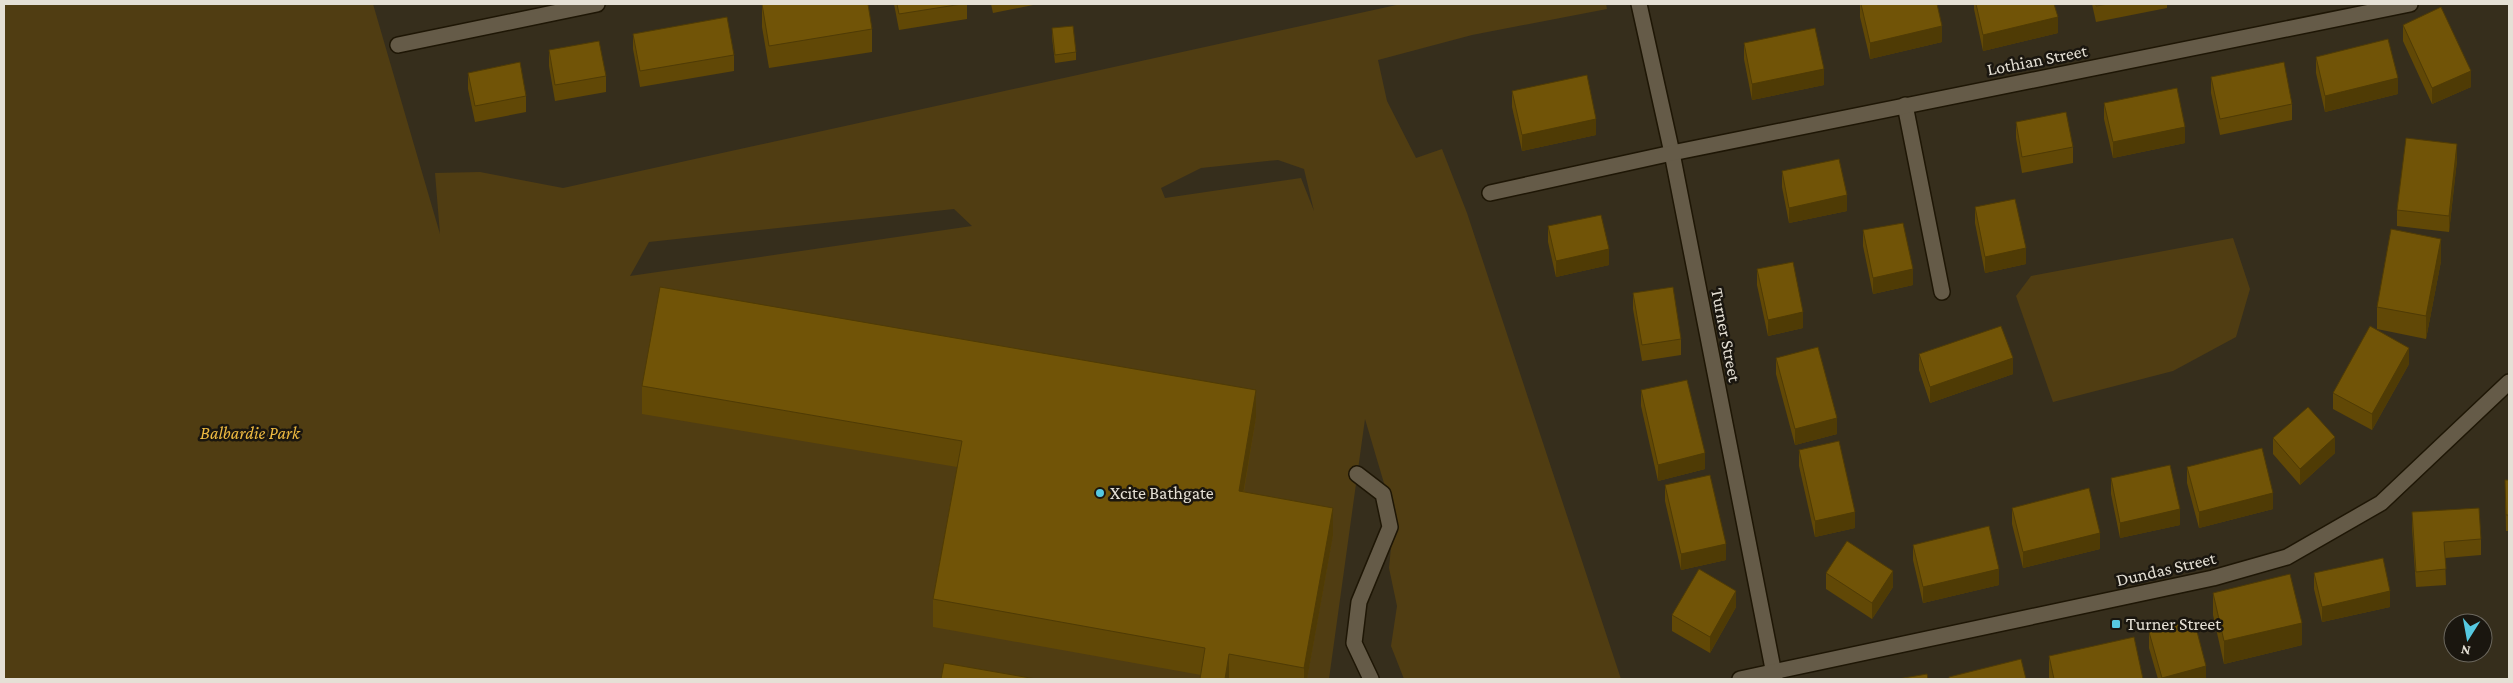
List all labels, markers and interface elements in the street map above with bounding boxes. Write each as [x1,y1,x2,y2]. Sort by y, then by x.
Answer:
street label: Lothian Street [1985,40,2090,80]
street label: Turner Street [1707,286,1745,385]
park label: Balbardie Park [200,423,301,443]
place label: Xcite Bathgate [1110,483,1214,503]
marker: Xcite Bathgate [1094,487,1106,499]
street label: Dundas Street [2114,548,2219,590]
north arrow [2443,613,2493,663]
place label: Turner Street [2126,614,2222,634]
marker: Turner Street [2110,618,2122,630]
text: N [2459,642,2472,660]

